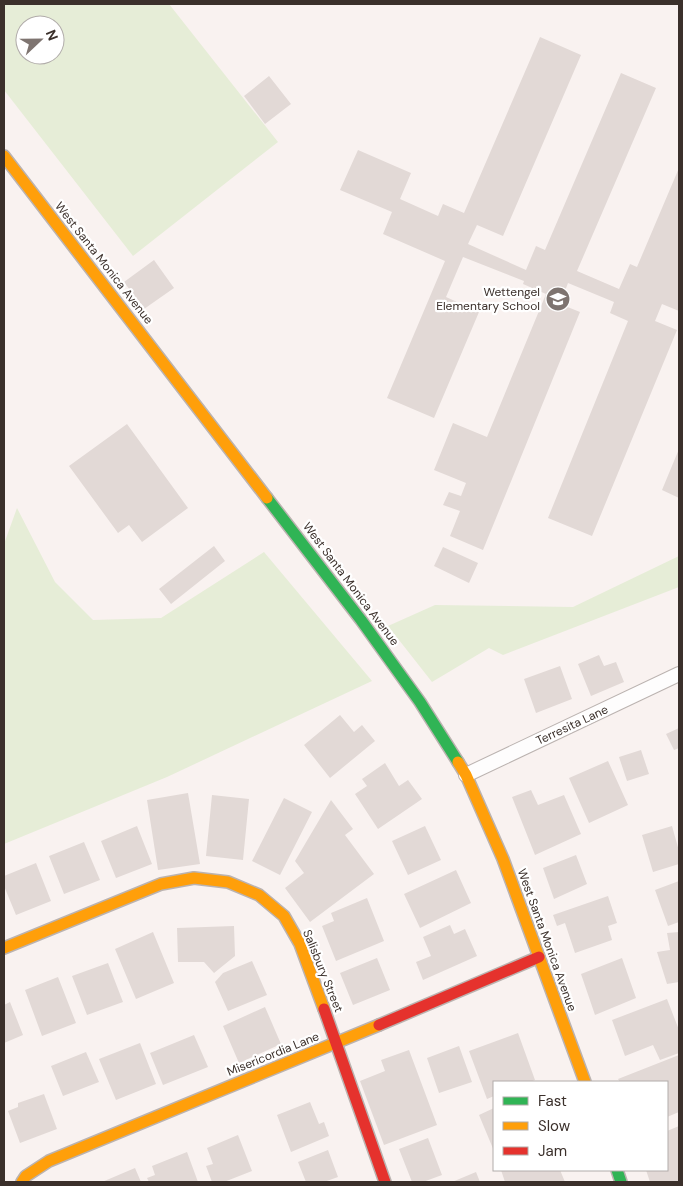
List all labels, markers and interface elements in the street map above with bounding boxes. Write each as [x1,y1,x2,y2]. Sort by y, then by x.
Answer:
north arrow [15,15,65,65]
text: N [42,27,62,43]
street label: West Santa Monica Avenue [51,199,157,327]
place label: Wettengel Elementary School [436,284,540,314]
school or university icon: Wettengel Elementary School [545,286,571,312]
street label: West Santa Monica Avenue [299,519,403,649]
street label: Terresita Lane [533,701,611,749]
street label: West Santa Monica Avenue [514,866,580,1014]
street label: Salisbury Street [299,927,347,1015]
street label: Misericordia Lane [225,1028,322,1080]
legend [493,1081,668,1171]
text: Fast [538,1091,567,1111]
text: Slow [538,1116,571,1136]
text: Jam [538,1141,567,1161]

